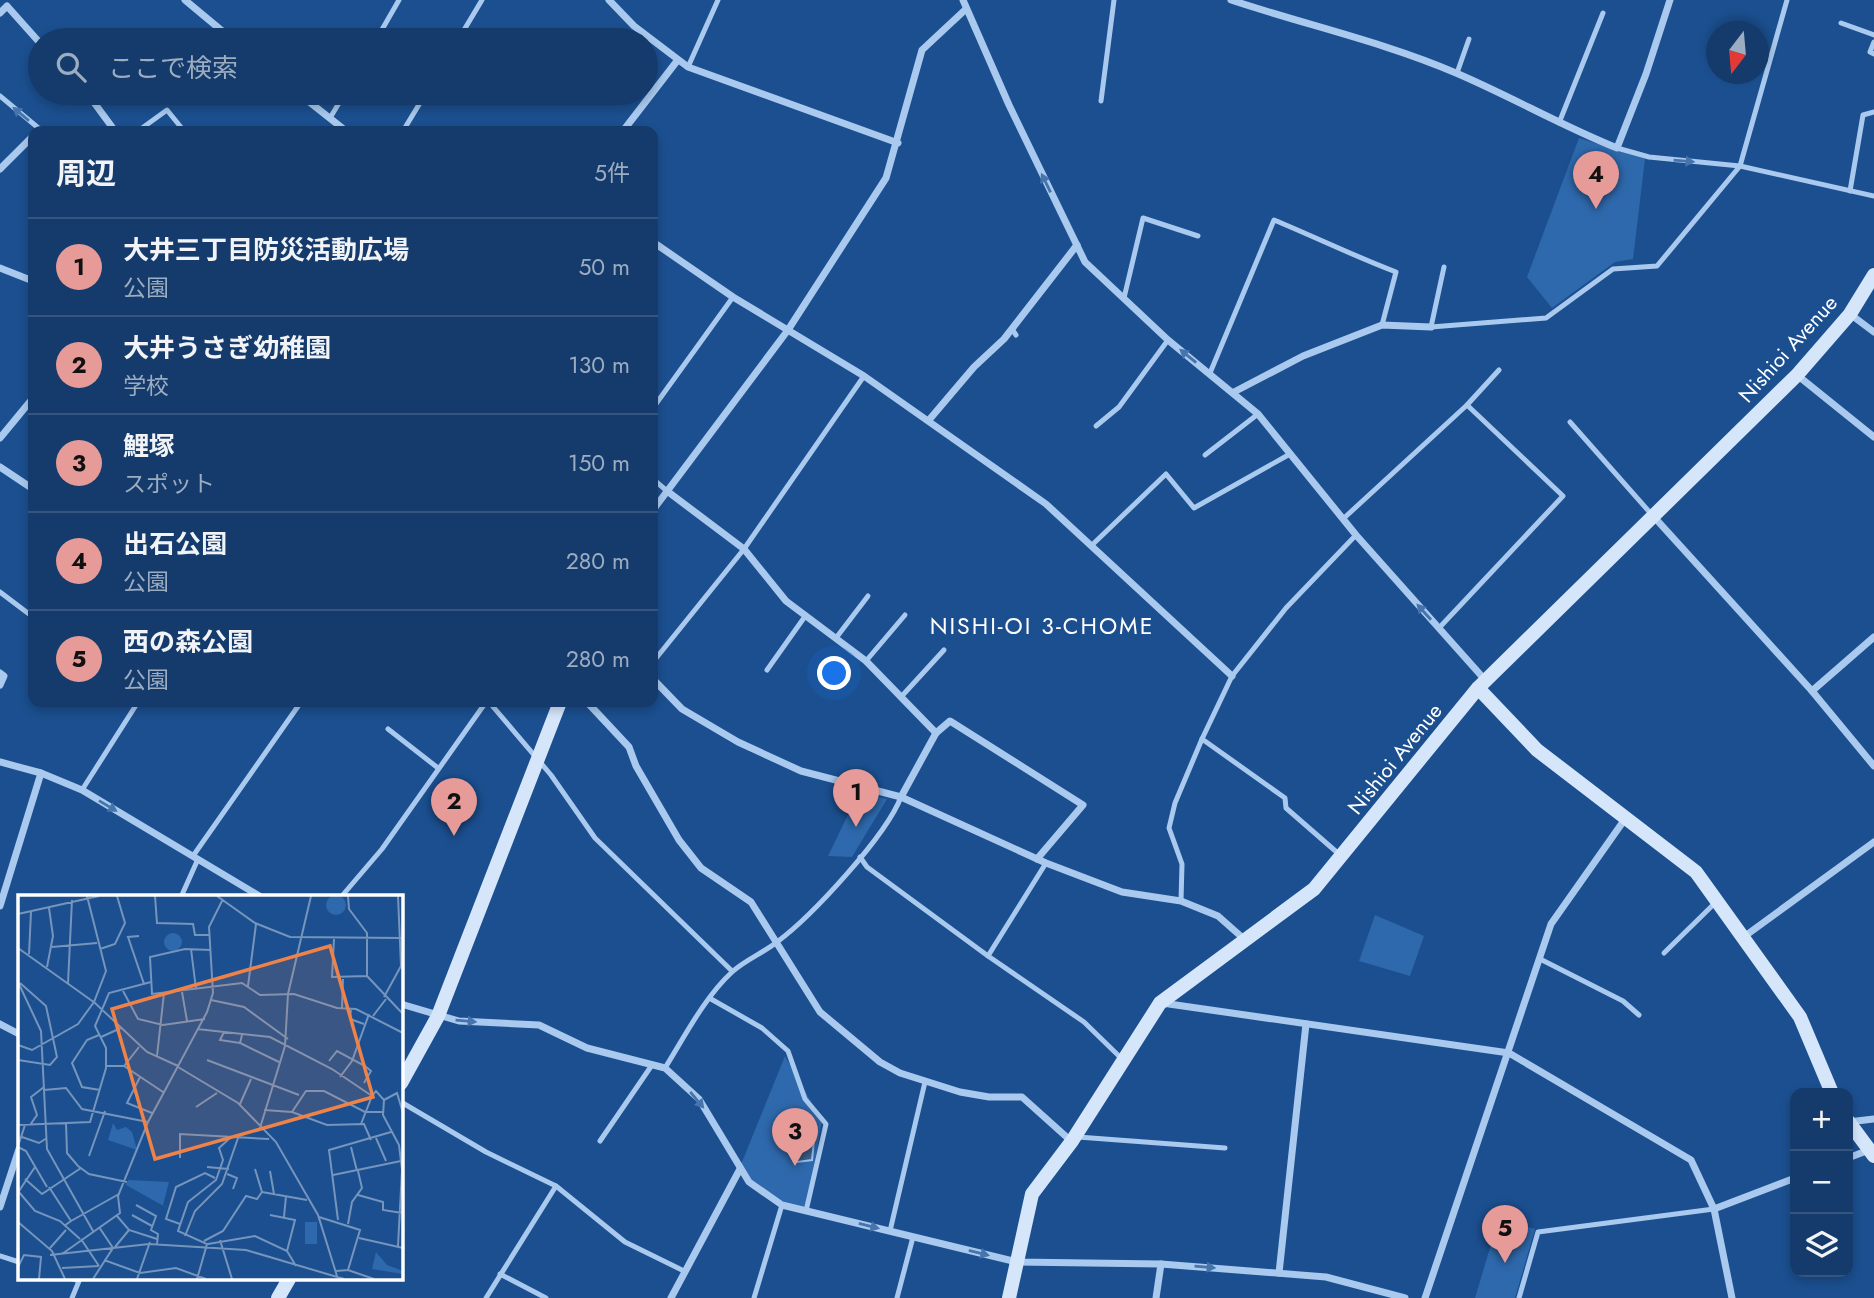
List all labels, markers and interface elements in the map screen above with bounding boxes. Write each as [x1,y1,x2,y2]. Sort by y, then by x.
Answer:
north arrow [1706,21,1769,84]
search box [28,28,658,105]
icon: search [52,48,90,86]
text: ここで検索 [108,49,238,87]
one-way arrow [12,107,29,122]
pin: 4 [1573,151,1619,209]
text: 周辺 [56,152,116,195]
one-way arrow [1673,155,1695,166]
text: 5件 [594,156,630,190]
one-way arrow [1041,173,1052,193]
text: 大井三丁目防災活動広場 [123,231,409,269]
text: 1 [73,250,85,284]
text: 50 m [578,250,630,284]
text: 公園 [123,271,169,305]
street label: Nishioi Avenue [1732,289,1845,409]
text: 大井うさぎ幼稚園 [123,329,331,367]
text: 2 [71,348,87,382]
text: 130 m [568,348,630,382]
one-way arrow [1179,349,1197,363]
text: 学校 [123,369,169,403]
text: 鯉塚 [123,427,175,465]
text: 3 [72,446,86,480]
text: 150 m [568,446,630,480]
text: スポット [123,467,215,501]
text: 出石公園 [123,525,227,563]
text: 4 [71,544,87,578]
text: 280 m [566,544,630,578]
text: 公園 [123,565,169,599]
one-way arrow [1416,603,1432,621]
district label: NISHI-OI 3-CHOME [930,609,1154,643]
text: 西の森公園 [123,623,253,661]
text: 5 [72,642,86,676]
text: 280 m [566,642,630,676]
your location [817,656,851,690]
text: 公園 [123,663,169,697]
street label: Nishioi Avenue [1341,697,1449,821]
pin: 1 [833,769,879,827]
pin: 2 [431,778,477,836]
one-way arrow [99,799,118,812]
inset map [18,895,402,1280]
one-way arrow [456,1016,478,1027]
map controls [1790,1088,1853,1277]
button: + [1790,1088,1853,1151]
one-way arrow [689,1091,705,1109]
pin: 3 [772,1108,818,1166]
button: − [1790,1151,1853,1214]
pin: 5 [1482,1205,1528,1263]
button: layers [1790,1214,1853,1277]
one-way arrow [858,1221,880,1232]
one-way arrow [968,1248,990,1259]
one-way arrow [1195,1262,1217,1273]

